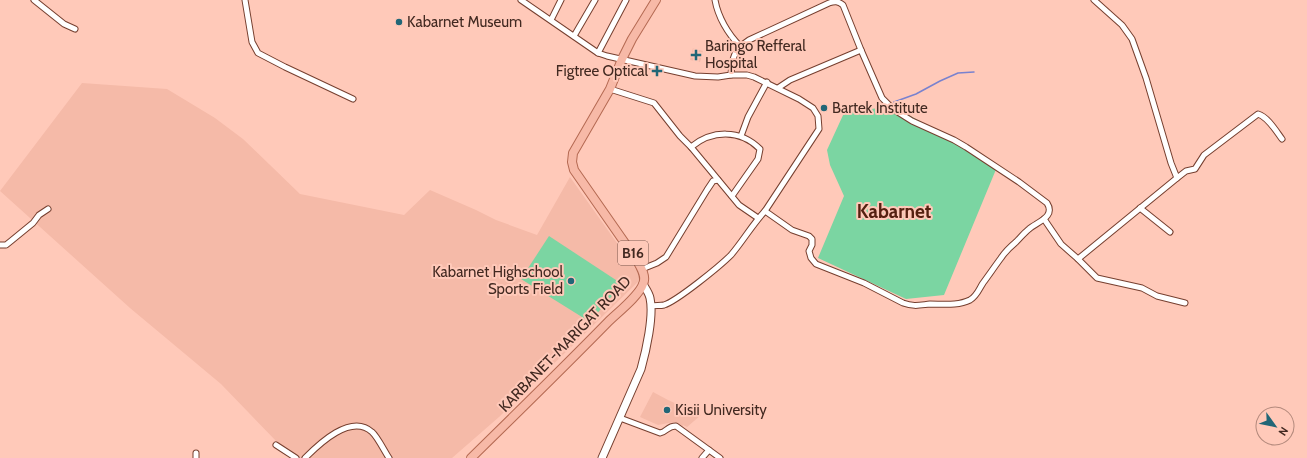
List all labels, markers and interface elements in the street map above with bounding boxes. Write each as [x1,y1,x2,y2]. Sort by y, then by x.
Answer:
place label: Kabarnet Museum [407,13,522,31]
marker: Kabarnet Museum [394,17,404,27]
place label: Baringo Refferal Hospital [705,37,806,72]
marker: Baringo Refferal Hospital [690,49,702,61]
place label: Figtree Optical [556,62,648,80]
marker: Figtree Optical [651,65,663,77]
place label: Bartek Institute [832,99,928,117]
marker: Bartek Institute [819,103,829,113]
district label: Kabarnet [857,200,932,223]
road number: B16 [618,241,648,265]
place label: Kabarnet Highschool Sports Field [432,263,563,298]
street label: KARBANET-MARIGAT ROAD [495,272,635,416]
marker: Kabarnet Highschool Sports Field [566,276,576,286]
place label: Kisii University [675,401,767,419]
marker: Kisii University [662,405,672,415]
north arrow [1255,406,1295,446]
text: N [1275,424,1291,439]

